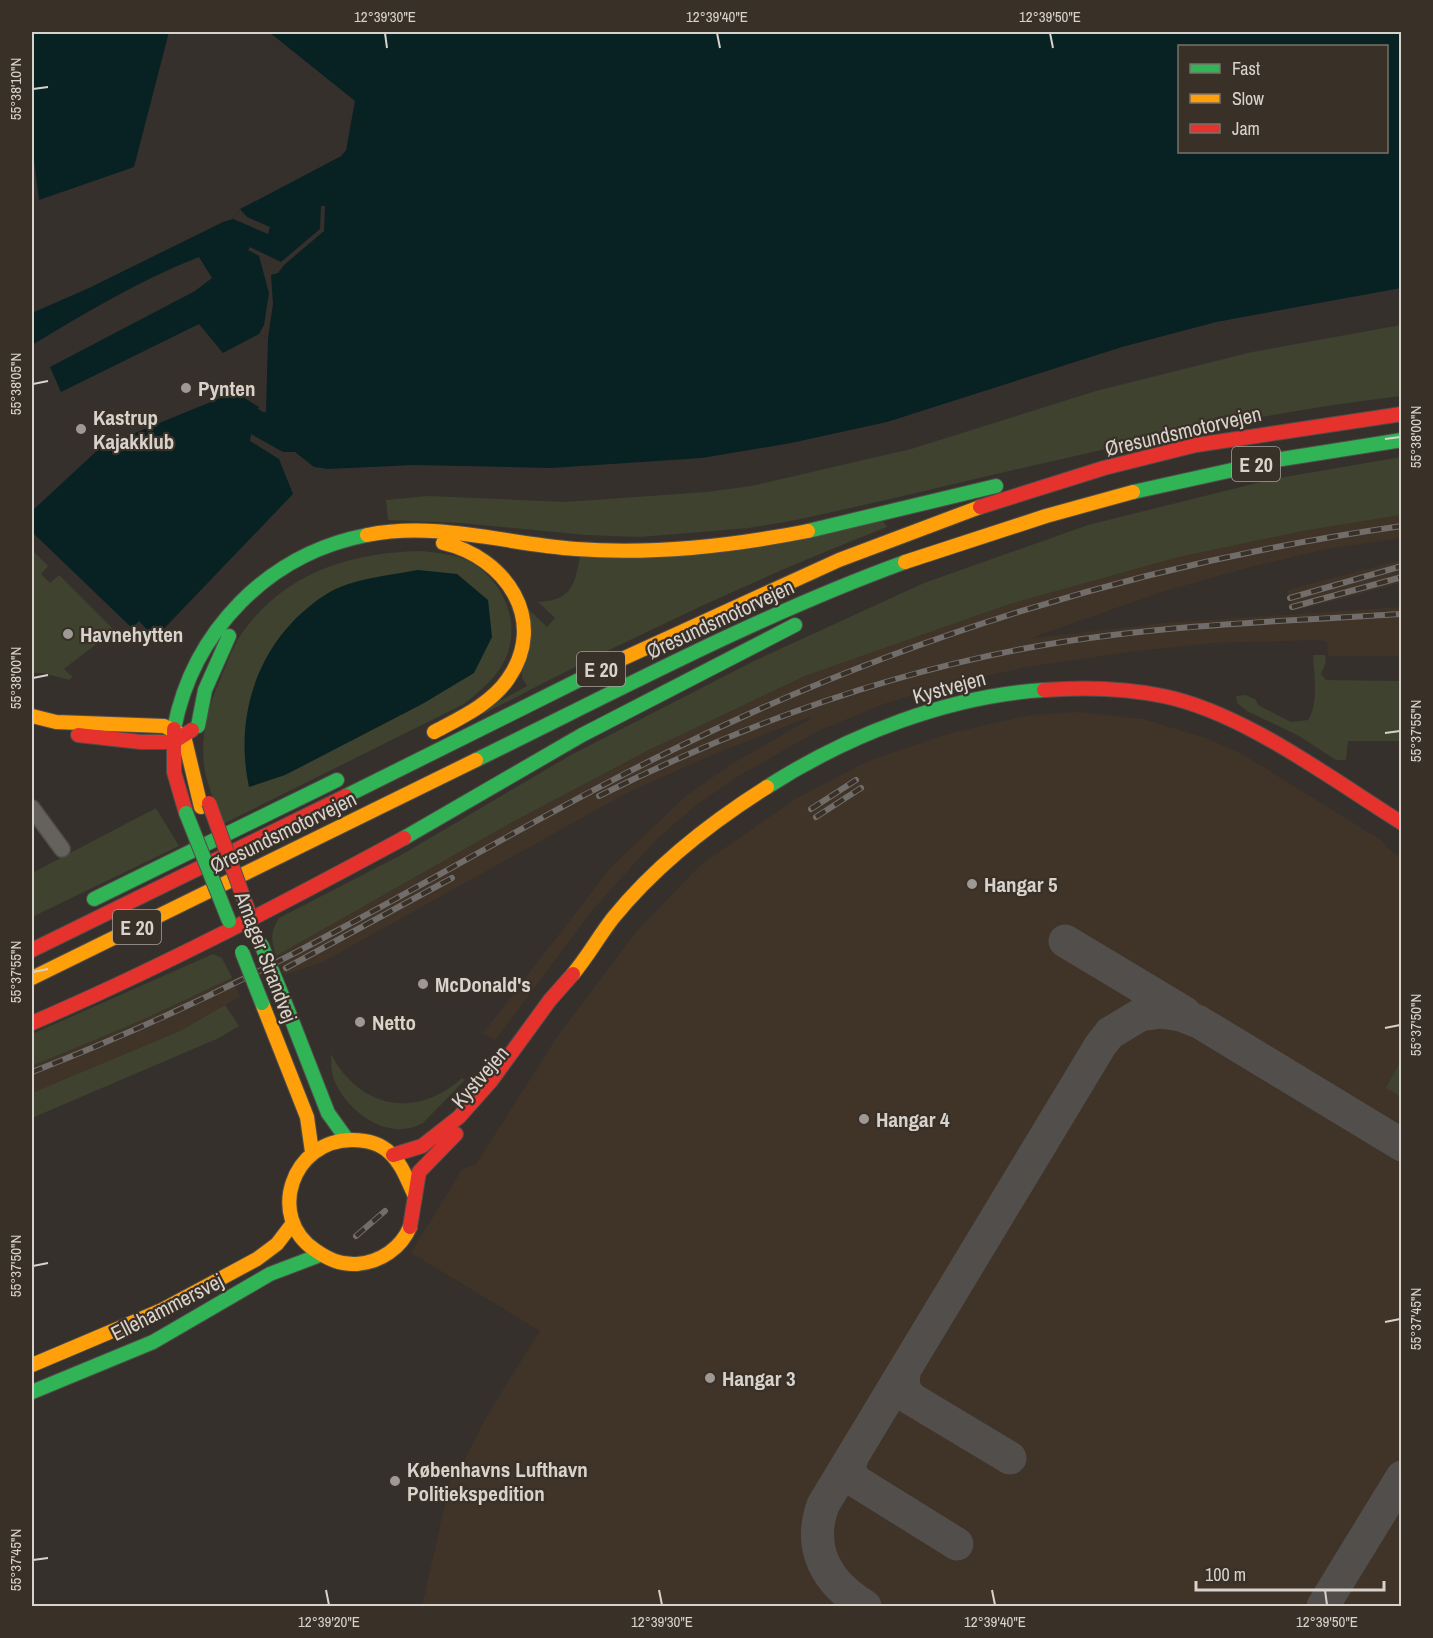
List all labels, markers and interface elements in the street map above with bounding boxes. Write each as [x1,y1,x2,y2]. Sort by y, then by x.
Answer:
text: 12°39'30"E [354,6,416,27]
text: 12°39'40"E [686,6,748,27]
text: 12°39'50"E [1019,6,1081,27]
legend [1178,45,1388,153]
text: Fast [1232,56,1260,81]
text: 55°38'10"N [5,58,26,120]
text: Slow [1232,86,1264,111]
text: Jam [1232,116,1260,141]
text: 55°38'05"N [5,353,26,415]
place label: Pynten [198,374,255,403]
marker: Pynten [179,381,193,395]
street label: Øresundsmotorvejen [1102,399,1264,463]
place label: Kastrup Kajakklub [93,403,174,456]
text: 55°38'00"N [1405,406,1426,468]
marker: Kastrup Kajakklub [74,422,88,436]
road number: E 20 [1232,447,1280,481]
street label: Øresundsmotorvejen [641,572,799,666]
place label: Havnehytten [80,620,183,649]
marker: Havnehytten [61,627,75,641]
text: 55°38'00"N [5,647,26,709]
road number: E 20 [577,652,625,686]
street label: Kystvejen [909,663,989,711]
text: 55°37'55"N [1405,700,1426,762]
street label: Øresundsmotorvejen [205,784,361,880]
place label: Hangar 5 [984,870,1058,899]
marker: Hangar 5 [965,877,979,891]
street label: Amager Strandvej [227,887,304,1027]
road number: E 20 [113,910,161,944]
text: 55°37'55"N [5,941,26,1003]
place label: McDonald's [435,970,531,999]
marker: McDonald's [416,977,430,991]
text: 55°37'50"N [1405,994,1426,1056]
place label: Netto [372,1008,416,1037]
marker: Netto [353,1015,367,1029]
street label: Kystvejen [445,1039,515,1115]
place label: Hangar 4 [876,1105,950,1134]
marker: Hangar 4 [857,1112,871,1126]
text: 55°37'50"N [5,1235,26,1297]
street label: Ellehammersvej [106,1266,228,1348]
text: 55°37'45"N [1405,1288,1426,1350]
place label: Hangar 3 [722,1364,796,1393]
marker: Hangar 3 [703,1371,717,1385]
place label: Københavns Lufthavn Politiekspedition [407,1455,588,1508]
marker: Københavns Lufthavn Politiekspedition [388,1474,402,1488]
text: 55°37'45"N [5,1529,26,1591]
scale bar [1196,1554,1384,1592]
text: 100 m [1205,1562,1246,1587]
text: 12°39'20"E [298,1611,360,1632]
text: 12°39'30"E [631,1611,693,1632]
text: 12°39'40"E [964,1611,1026,1632]
text: 12°39'50"E [1296,1611,1358,1632]

